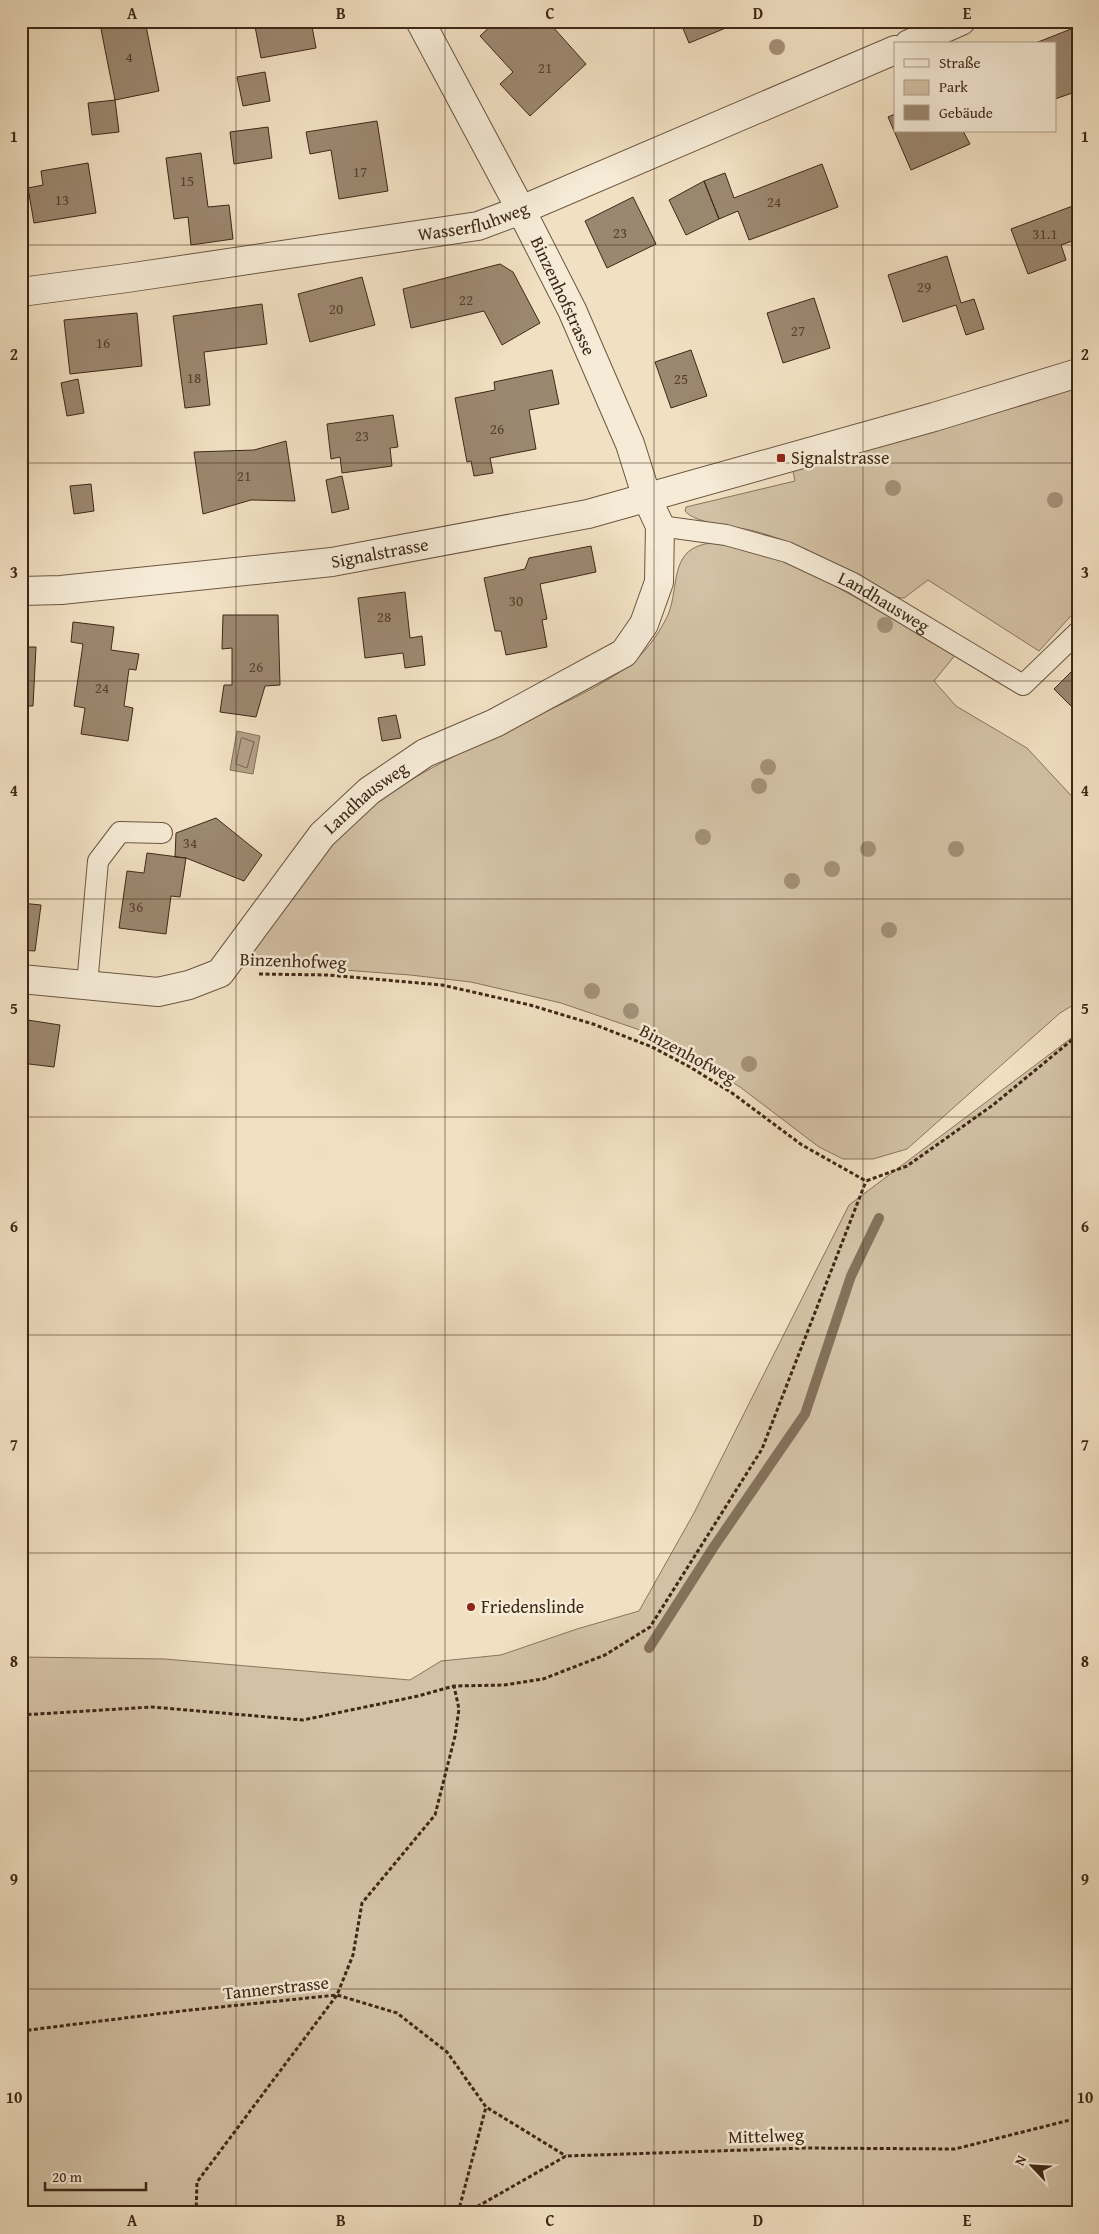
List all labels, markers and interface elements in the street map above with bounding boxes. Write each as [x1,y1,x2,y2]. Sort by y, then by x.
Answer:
text: A [127,1,138,25]
text: B [336,1,346,25]
text: C [545,1,555,25]
text: D [753,1,763,25]
text: E [963,1,972,25]
legend [894,42,1056,132]
house number: 4 [125,46,133,67]
text: Straße [939,52,981,73]
house number: 21 [538,57,552,78]
text: Park [939,76,968,97]
text: Gebäude [939,102,993,123]
text: 1 [10,124,18,148]
text: 1 [1081,124,1089,148]
house number: 17 [353,161,367,182]
house number: 15 [180,170,194,191]
house number: 13 [55,189,69,210]
house number: 24 [767,191,781,212]
street label: Wasserfluhweg [416,194,533,248]
house number: 23 [613,222,627,243]
house number: 31.1 [1032,223,1058,244]
street label: Binzenhofstrasse [524,232,603,360]
house number: 29 [917,276,931,297]
house number: 22 [459,289,473,310]
house number: 20 [329,298,343,319]
house number: 27 [791,320,805,341]
house number: 16 [96,332,110,353]
text: 2 [10,342,18,366]
text: 2 [1081,342,1089,366]
house number: 18 [187,367,201,388]
house number: 25 [674,368,688,389]
house number: 26 [490,418,504,439]
house number: 23 [355,425,369,446]
place label: Signalstrasse [791,444,889,471]
marker: Signalstrasse [775,452,787,464]
house number: 21 [237,465,251,486]
street label: Signalstrasse [329,530,431,575]
text: 3 [10,560,18,584]
text: 3 [1081,560,1089,584]
street label: Landhausweg [834,564,935,639]
house number: 30 [509,590,523,611]
house number: 28 [377,606,391,627]
house number: 26 [249,656,263,677]
house number: 24 [95,677,109,698]
street label: Landhausweg [317,754,413,840]
text: 4 [10,778,18,802]
text: 4 [1081,778,1089,802]
house number: 34 [183,832,197,853]
house number: 36 [129,896,143,917]
street label: Binzenhofweg [239,945,347,976]
text: 5 [10,996,18,1020]
text: 5 [1081,996,1089,1020]
street label: Binzenhofweg [635,1017,742,1091]
text: 6 [10,1214,18,1238]
text: 6 [1081,1214,1089,1238]
text: 7 [10,1432,18,1456]
text: 7 [1081,1432,1089,1456]
place label: Friedenslinde [481,1593,584,1620]
marker: Friedenslinde [465,1601,477,1613]
text: 8 [10,1649,18,1673]
text: 8 [1081,1649,1089,1673]
text: 9 [10,1867,18,1891]
text: 9 [1081,1867,1089,1891]
street label: Tannerstrasse [222,1969,330,2006]
text: 10 [6,2085,22,2109]
text: 10 [1077,2085,1093,2109]
street label: Mittelweg [728,2121,804,2150]
north arrow [1006,2142,1056,2192]
text: N [1009,2151,1032,2169]
scale bar [45,2159,146,2191]
text: 20 m [52,2166,83,2187]
text: A [127,2208,138,2232]
text: B [336,2208,346,2232]
text: C [545,2208,555,2232]
text: D [753,2208,763,2232]
text: E [963,2208,972,2232]

